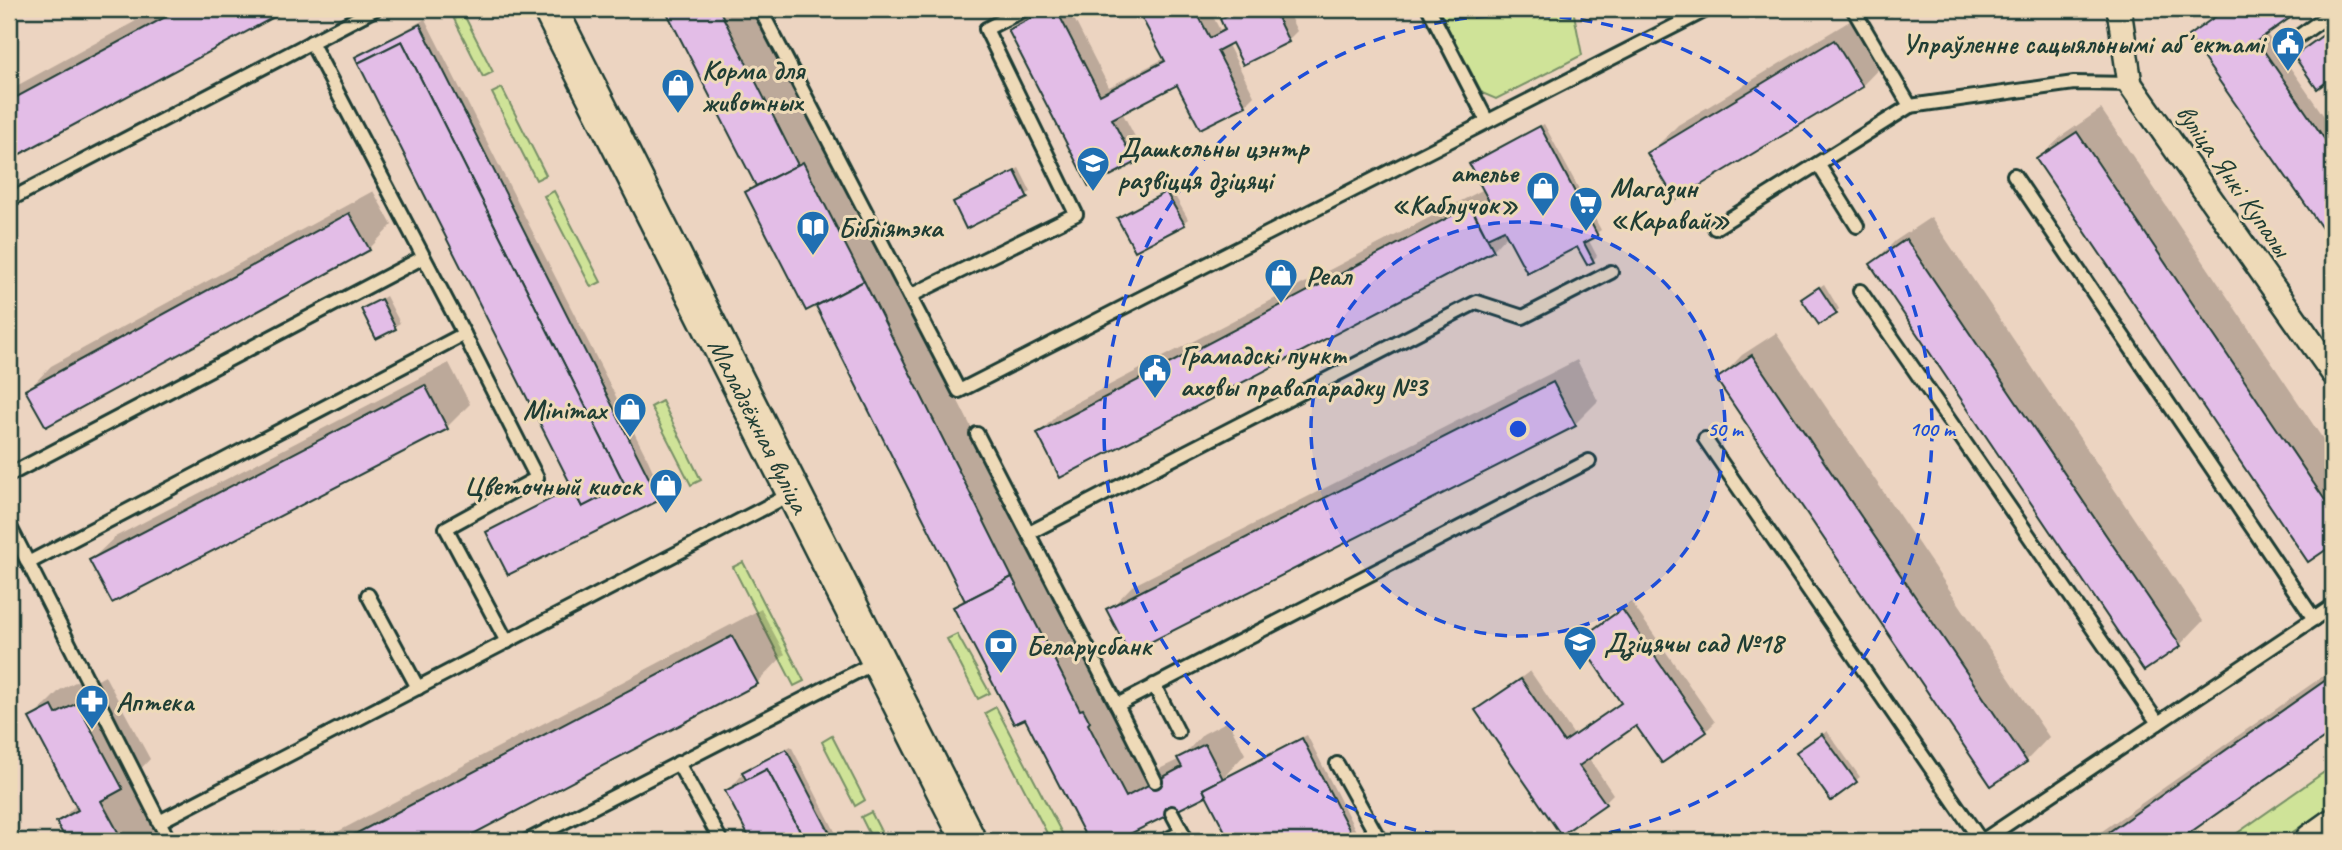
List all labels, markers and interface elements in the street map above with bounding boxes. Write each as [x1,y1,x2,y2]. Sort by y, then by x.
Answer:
public building icon: Упраўленне сацыяльнымі абʼектамі [2269,24,2307,73]
place label: Упраўленне сацыяльнымі абʼектамі [1901,26,2268,61]
place label: Корма для животных [702,52,806,119]
shop icon: Корма для животных [659,66,697,115]
street label: вуліца Янкі Купалы [2169,97,2301,265]
place label: Дашкольны цэнтр развіцця дзіцяці [1118,130,1311,198]
school or university icon: Дашкольны цэнтр развіцця дзіцяці [1074,144,1112,193]
place label: ателье «Каблучок» [1391,155,1520,223]
shop icon: ателье «Каблучок» [1524,169,1562,218]
place label: Магазин «Каравай» [1610,170,1730,237]
supermarket icon: Магазин «Каравай» [1567,184,1605,233]
library icon: Бібліятэка [794,208,832,257]
place label: Бібліятэка [838,210,945,245]
shop icon: Реал [1262,256,1300,305]
place label: Реал [1306,258,1353,293]
street label: Маладзёжная вуліца [701,332,819,520]
place label: Грамадскі пункт аховы правапарадку №3 [1180,337,1429,405]
public building icon: Грамадскі пункт аховы правапарадку №3 [1136,351,1174,400]
shop icon: Minimax [611,390,649,439]
place label: Minimax [523,392,608,427]
text: 50 m [1707,416,1745,442]
text: 100 m [1909,416,1957,442]
centre of rings [1506,417,1530,441]
shop icon: Цветочный киоск [647,466,685,515]
place label: Цветочный киоск [464,468,644,503]
school or university icon: Дзіцячы сад №18 [1561,623,1599,672]
place label: Дзіцячы сад №18 [1604,625,1787,661]
bank icon: Беларусбанк [982,626,1020,675]
place label: Беларусбанк [1026,628,1154,663]
pharmacy icon: Аптека [73,682,111,731]
place label: Аптека [116,684,195,719]

